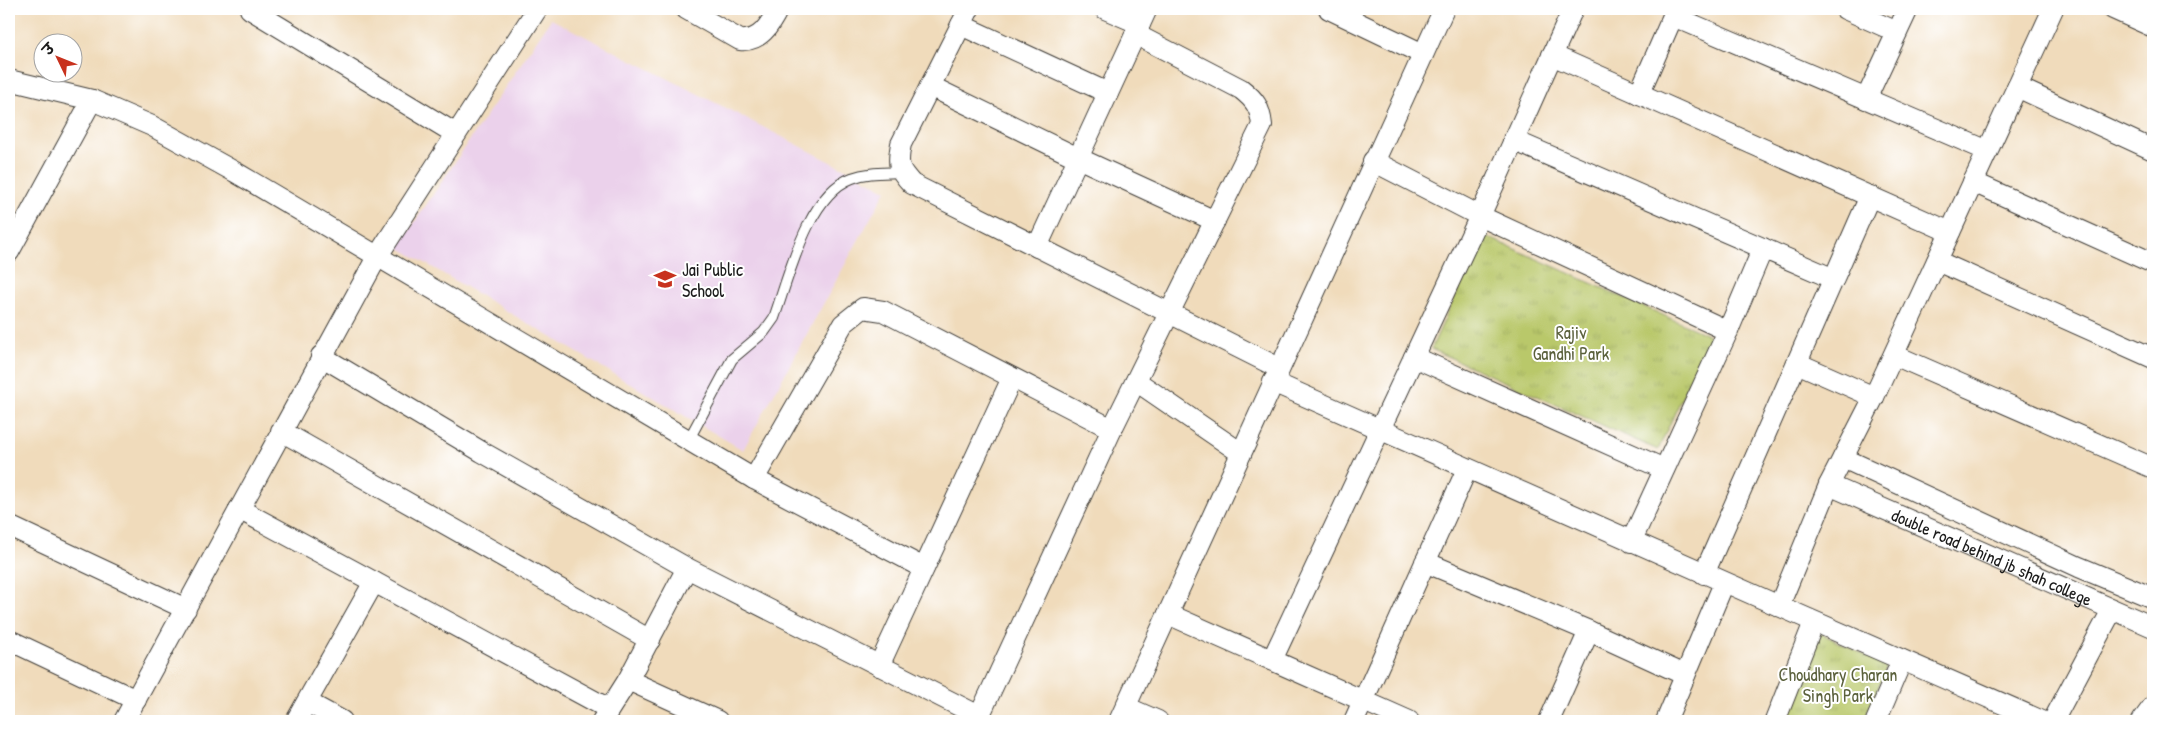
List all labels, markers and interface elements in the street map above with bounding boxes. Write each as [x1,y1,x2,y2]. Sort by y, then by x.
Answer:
north arrow [32,32,82,82]
text: उ [37,38,59,60]
place label: Jai Public School [682,257,743,303]
school or university icon: Jai Public School [652,266,678,292]
park label: Rajiv Gandhi Park [1533,320,1610,366]
street label: double road behind jb shah college [1888,502,2096,611]
park label: Choudhary Charan Singh Park [1779,662,1897,708]

